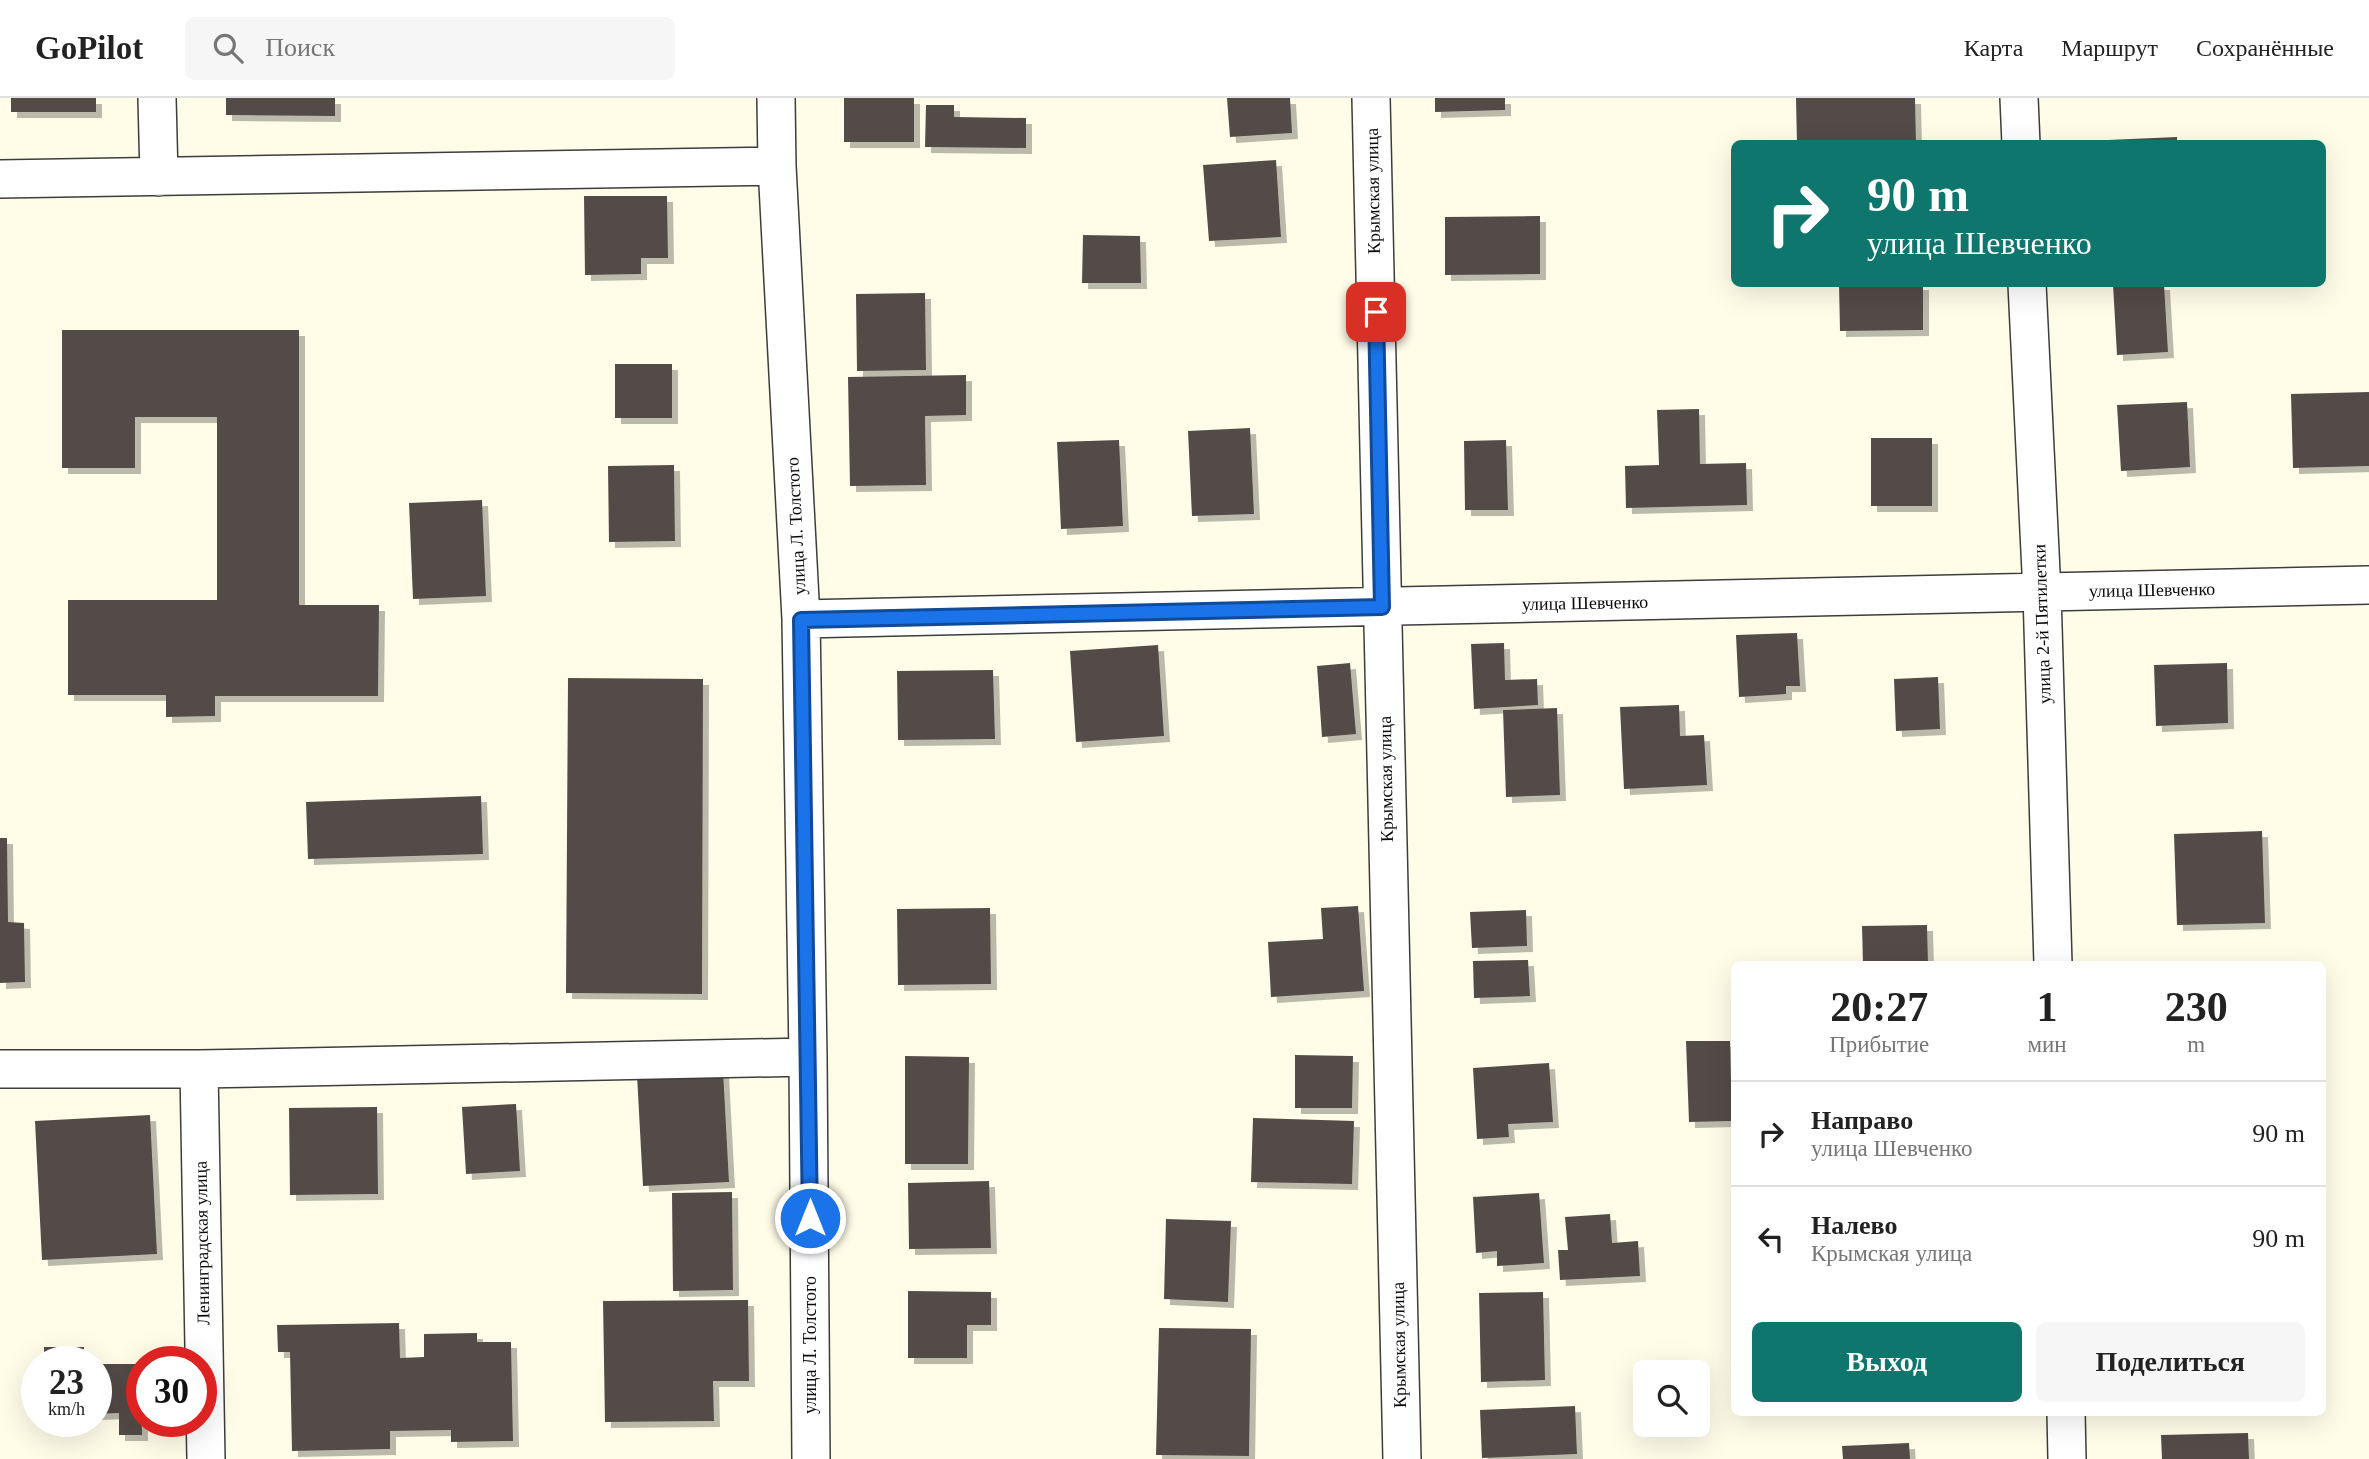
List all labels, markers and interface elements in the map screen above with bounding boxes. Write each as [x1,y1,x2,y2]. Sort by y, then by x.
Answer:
search box [185,17,675,80]
icon: search [209,29,247,67]
text: GoPilot [35,30,143,66]
text: Поиск [265,33,335,62]
text: Карта [1964,35,2023,61]
text: Маршрут [2061,35,2158,61]
text: Сохранённые [2196,35,2334,61]
street label: Крымская улица [1362,128,1384,254]
text: 90 m [1867,167,1969,222]
icon: right [1752,168,1843,259]
text: улица Шевченко [1867,225,2092,261]
pin [1346,282,1406,342]
icon: arrive [1357,293,1395,331]
street label: улица Л. Толстого [782,457,810,595]
street label: улица 2-й Пятилетки [2029,543,2055,704]
street label: улица Шевченко [2089,579,2215,601]
street label: улица Шевченко [1522,592,1648,614]
street label: Крымская улица [1375,716,1397,842]
text: 20:27 [1830,984,1928,1030]
text: 1 [2037,984,2058,1030]
text: 230 [2165,984,2228,1030]
text: Прибытие [1829,1032,1929,1057]
text: мин [2027,1032,2067,1057]
text: m [2187,1032,2205,1057]
text: Направо [1811,1106,1913,1135]
icon: right [1752,1115,1790,1153]
text: 90 m [2252,1119,2305,1148]
text: улица Шевченко [1811,1136,1973,1161]
street label: Ленинградская улица [191,1161,213,1325]
position arrow [773,1181,847,1255]
text: Налево [1811,1211,1897,1240]
icon: left [1752,1220,1790,1258]
text: 90 m [2252,1224,2305,1253]
text: Крымская улица [1811,1241,1972,1266]
street label: улица Л. Толстого [800,1276,820,1414]
street label: Крымская улица [1388,1282,1410,1408]
button: Выход [1752,1322,2022,1402]
button: Поделиться [2036,1322,2305,1402]
speed limit sign: 30 [126,1346,217,1437]
map controls [1633,1360,1710,1437]
button: search [1633,1360,1710,1437]
text: 23 [49,1363,84,1402]
text: km/h [48,1399,85,1419]

